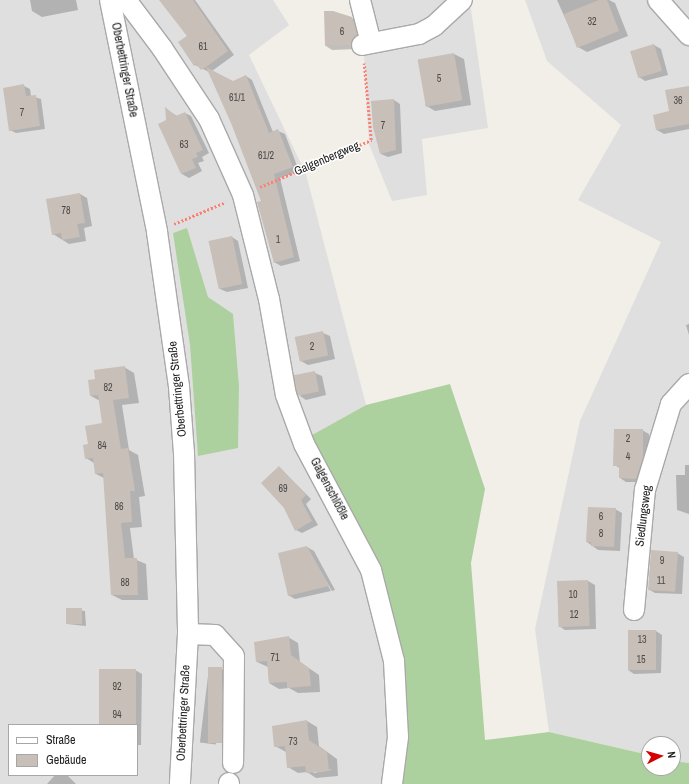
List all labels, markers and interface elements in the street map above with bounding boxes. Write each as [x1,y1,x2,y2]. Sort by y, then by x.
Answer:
house number: 32 [587,16,597,28]
street label: Oberbettringer Straße [108,21,140,119]
house number: 6 [340,26,344,38]
house number: 61 [198,41,208,53]
house number: 5 [437,73,441,85]
house number: 61/1 [229,92,245,104]
house number: 36 [673,95,683,107]
house number: 7 [20,107,24,119]
house number: 7 [381,120,385,132]
house number: 63 [179,139,189,151]
street label: Galgenbergweg [292,139,362,179]
house number: 61/2 [258,150,274,162]
house number: 78 [61,205,71,217]
house number: 1 [276,234,280,246]
street label: Oberbettringer Straße [166,340,190,438]
house number: 2 [310,341,314,353]
house number: 82 [103,382,113,394]
house number: 2 [626,433,630,445]
house number: 84 [97,440,107,452]
house number: 4 [626,451,630,463]
street label: Galgenschlößle [307,455,351,523]
house number: 69 [278,483,288,495]
street label: Siedlungsweg [633,484,655,548]
house number: 86 [114,501,124,513]
house number: 6 [599,511,603,523]
house number: 8 [599,528,603,540]
house number: 9 [660,555,664,567]
house number: 11 [657,575,665,587]
house number: 88 [120,577,130,589]
house number: 10 [568,589,578,601]
house number: 12 [569,609,579,621]
house number: 13 [637,634,647,646]
house number: 71 [270,652,280,664]
house number: 15 [636,654,646,666]
street label: Oberbettringer Straße [174,665,194,761]
house number: 92 [112,681,122,693]
house number: 94 [112,709,122,721]
legend [8,724,138,776]
text: Straße [46,732,76,748]
house number: 73 [288,736,298,748]
north arrow [641,736,681,776]
text: N [665,751,679,759]
text: Gebäude [46,752,87,768]

